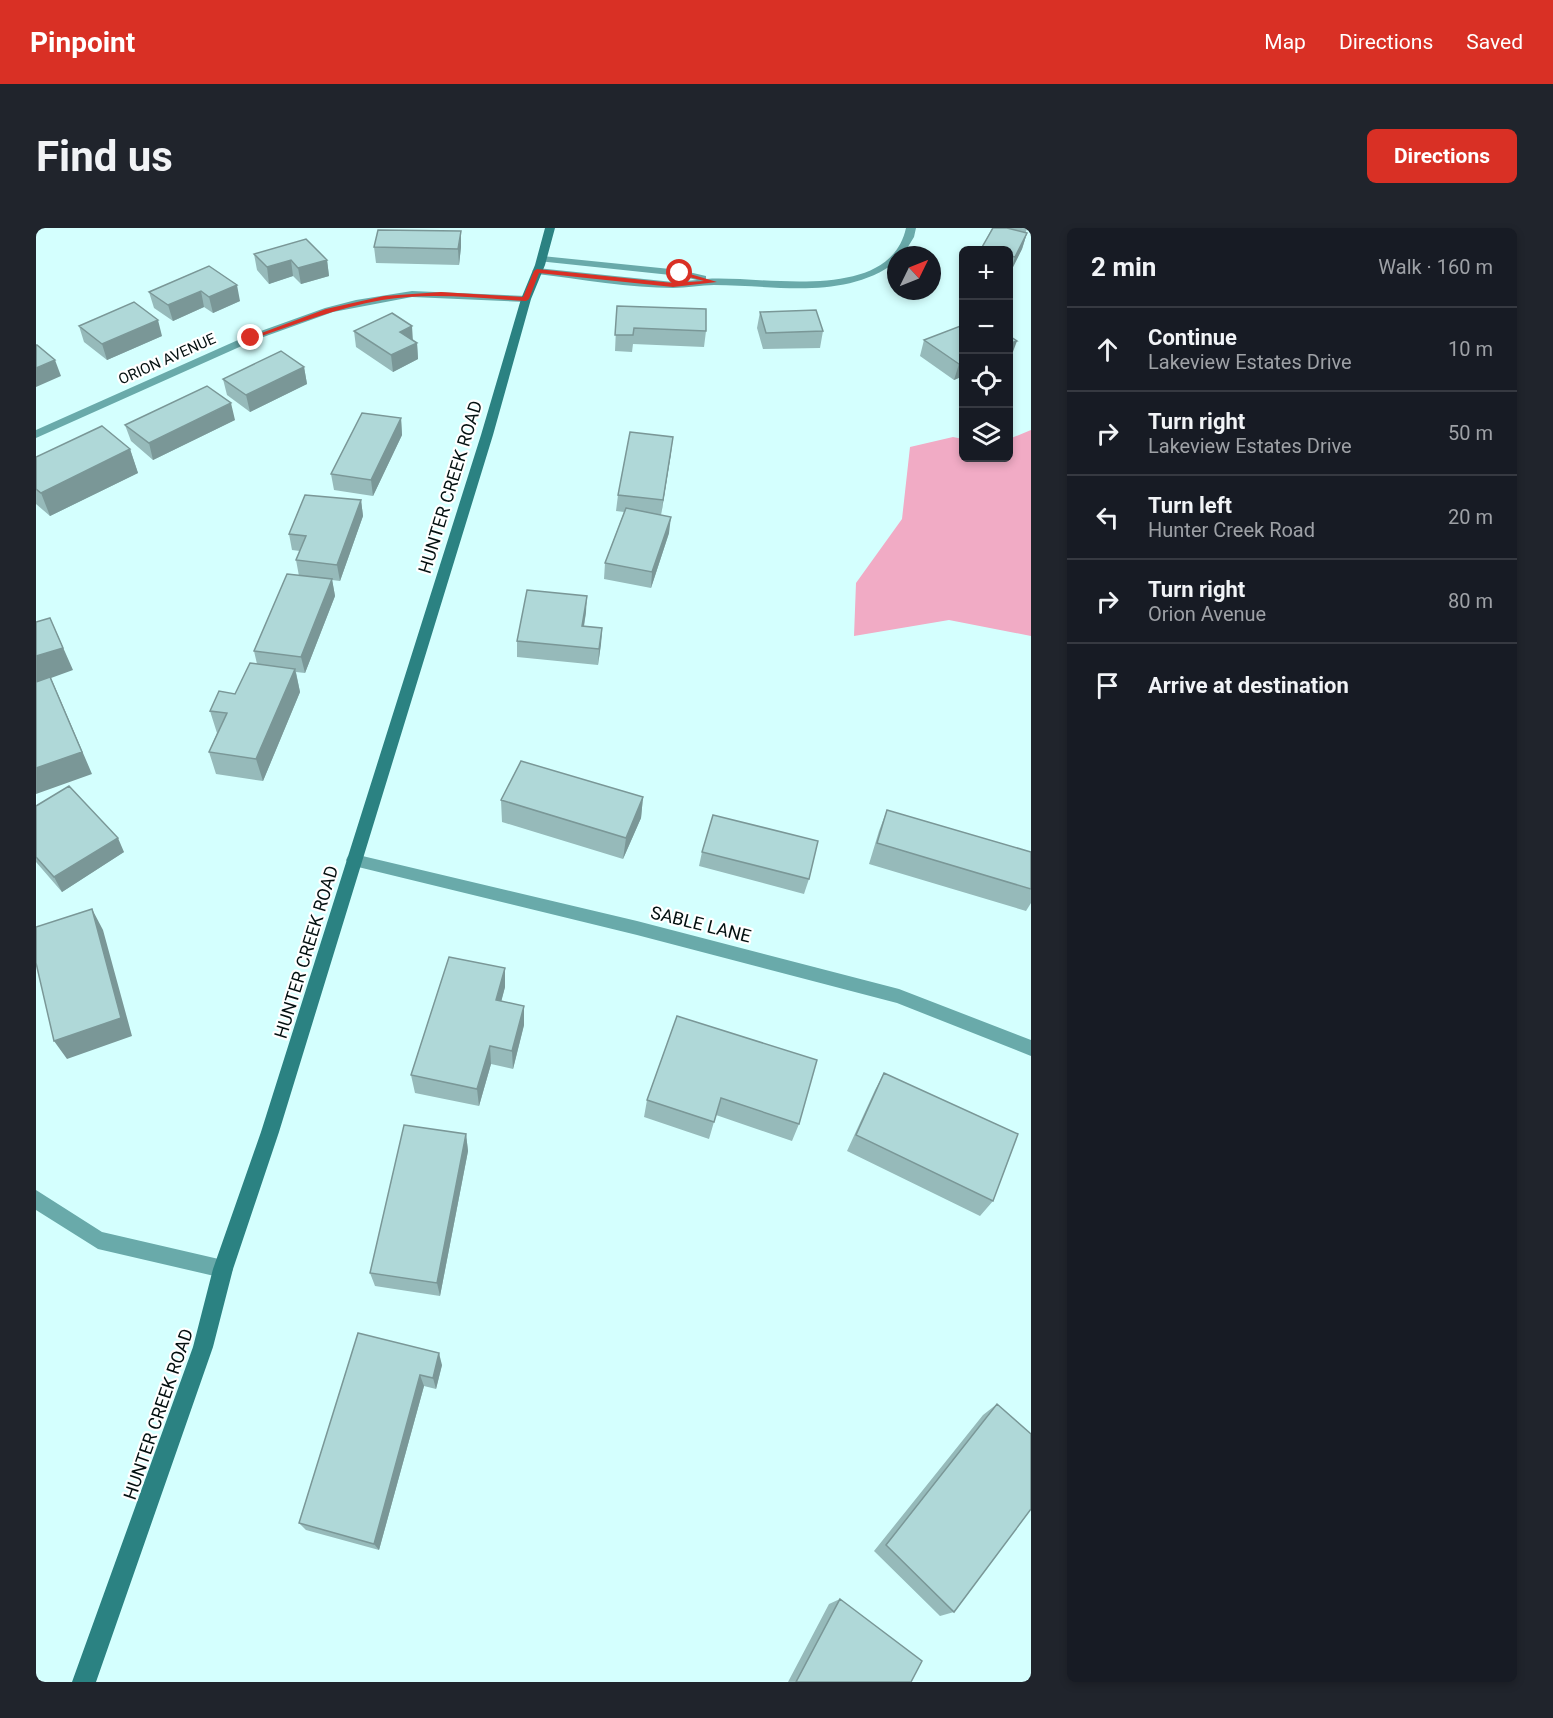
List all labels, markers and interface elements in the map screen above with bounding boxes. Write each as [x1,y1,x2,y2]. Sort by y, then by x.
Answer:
text: Pinpoint [30,26,135,59]
text: Map [1264,30,1306,54]
text: Directions [1339,30,1433,54]
text: Saved [1466,30,1523,54]
button: Directions [1367,129,1517,183]
text: Find us [36,132,173,181]
north arrow [887,246,941,300]
map controls [959,246,1013,462]
button: + [959,246,1013,300]
text: 2 min [1091,252,1156,282]
text: Walk · 160 m [1378,255,1493,279]
route start [666,259,692,285]
button: − [959,300,1013,354]
route end [237,324,263,350]
text: Continue [1148,325,1237,350]
street label: ORION AVENUE [116,329,219,388]
icon: ahead [1091,333,1124,366]
text: 10 m [1448,337,1493,361]
text: Lakeview Estates Drive [1148,350,1352,374]
button: locate [959,354,1013,408]
street label: HUNTER CREEK ROAD [414,398,486,576]
button: layers [959,408,1013,462]
text: Turn right [1148,409,1245,434]
icon: right [1091,417,1124,450]
text: 50 m [1448,421,1493,445]
text: Lakeview Estates Drive [1148,434,1352,458]
text: Turn left [1148,493,1232,518]
icon: left [1091,501,1124,534]
text: 20 m [1448,505,1493,529]
text: Hunter Creek Road [1148,518,1315,542]
text: Turn right [1148,577,1245,602]
icon: right [1091,585,1124,618]
text: 80 m [1448,589,1493,613]
text: Orion Avenue [1148,602,1266,626]
icon: arrive [1091,669,1124,702]
text: Arrive at destination [1148,673,1349,698]
street label: HUNTER CREEK ROAD [270,863,342,1041]
street label: SABLE LANE [649,901,753,947]
street label: HUNTER CREEK ROAD [119,1326,197,1502]

